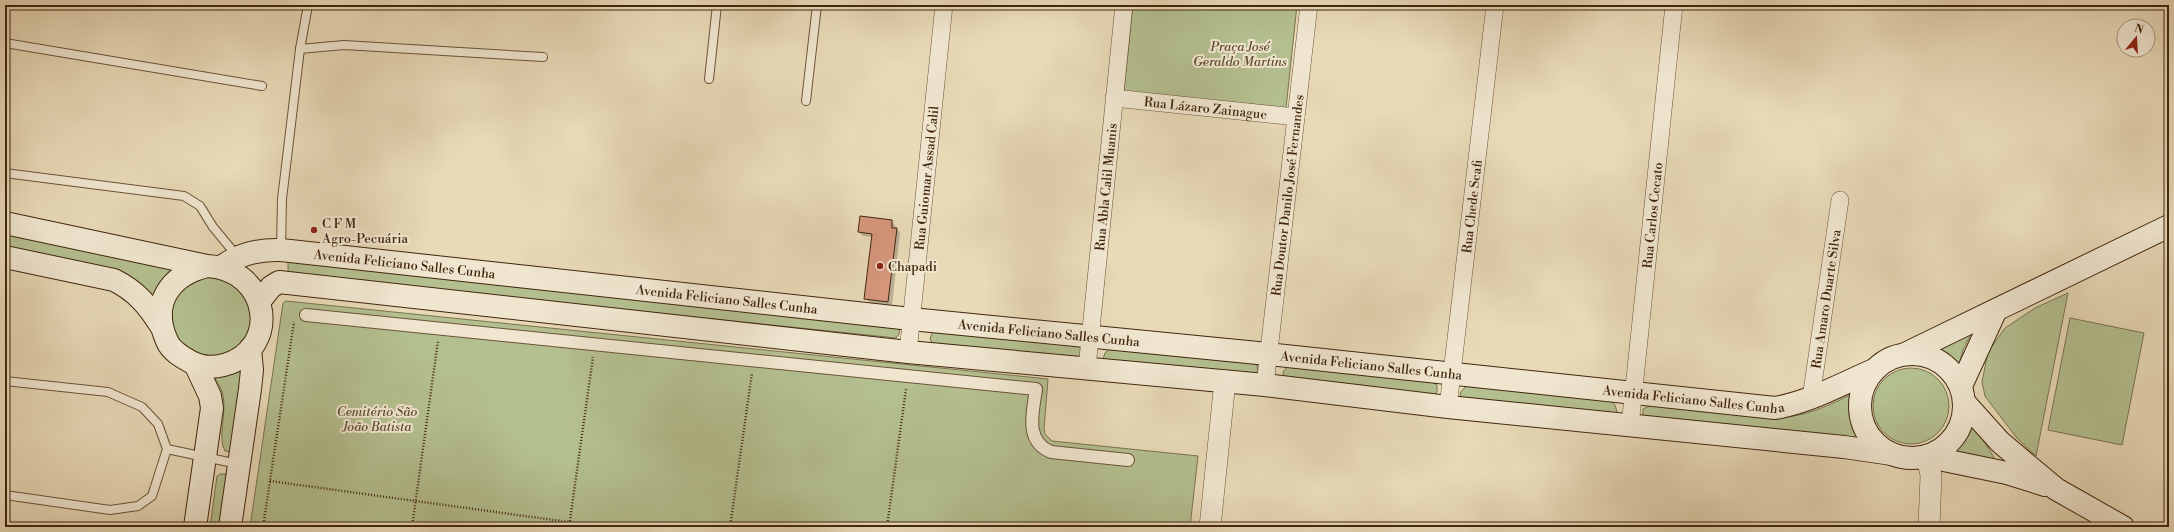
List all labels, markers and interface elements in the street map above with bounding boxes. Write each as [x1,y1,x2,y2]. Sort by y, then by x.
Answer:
north arrow [2116,18,2156,58]
text: N [2132,21,2145,38]
park label: Praça José Geraldo Martins [1193,39,1287,70]
street label: Rua Doutor Danilo José Fernandes [1268,93,1308,297]
street label: Rua Lázaro Zainague [1143,94,1268,123]
street label: Rua Guiomar Assad Calil [912,105,943,251]
street label: Rua Abla Calil Muanis [1092,122,1121,252]
street label: Rua Chede Scafi [1459,159,1486,254]
street label: Rua Carlos Cecato [1640,161,1667,269]
place label: C F M Agro-Pecuária [321,216,409,247]
marker: C F M Agro-Pecuária [309,225,319,235]
street label: Rua Amaro Duarte Silva [1808,228,1845,370]
street label: Avenida Feliciano Salles Cunha [312,247,497,282]
place label: Chapadi [888,259,937,275]
marker: Chapadi [875,261,885,271]
street label: Avenida Feliciano Salles Cunha [634,282,819,318]
street label: Avenida Feliciano Salles Cunha [956,317,1141,350]
street label: Avenida Feliciano Salles Cunha [1279,348,1463,384]
street label: Avenida Feliciano Salles Cunha [1601,383,1787,417]
park label: Cemitério São João Batista [337,404,418,435]

